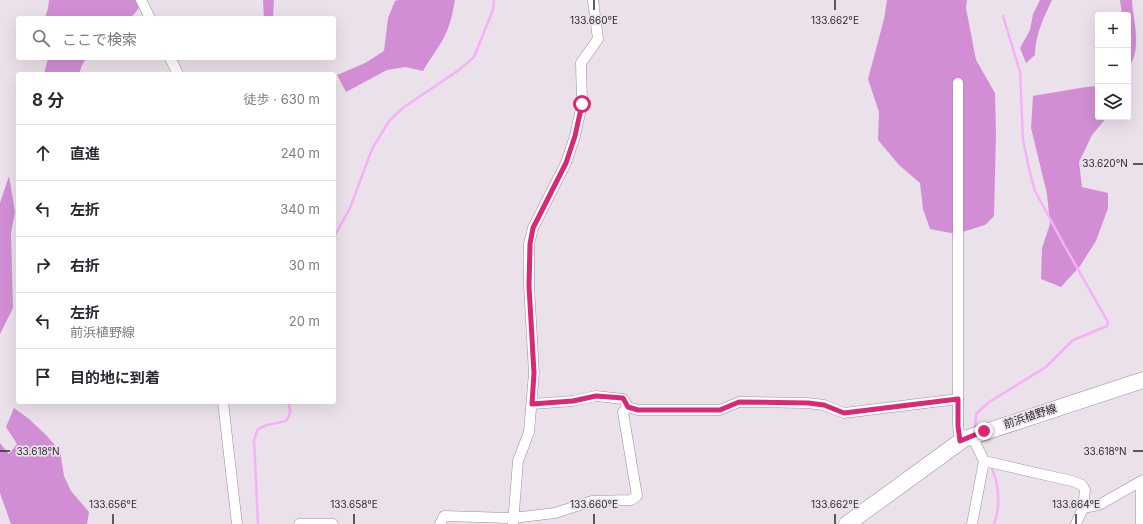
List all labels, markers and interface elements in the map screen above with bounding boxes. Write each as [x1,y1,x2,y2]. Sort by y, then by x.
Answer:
map controls [1095,12,1131,120]
button: + [1095,12,1131,48]
text: 133.660°E [570,14,618,26]
text: 133.662°E [811,14,859,26]
search box [16,16,336,60]
icon: search [30,27,52,49]
text: ここで検索 [62,30,137,49]
button: − [1095,48,1131,84]
button: layers [1095,84,1131,120]
text: 8 分 [32,90,64,110]
text: 徒歩 · 630 m [244,91,320,107]
route start [573,95,591,113]
icon: ahead [32,142,54,164]
text: 直進 [70,144,100,163]
text: 240 m [281,145,320,161]
text: 33.620°N [1082,157,1128,169]
icon: left [32,198,54,220]
text: 左折 [70,200,100,219]
text: 340 m [280,201,320,217]
icon: right [32,254,54,276]
text: 右折 [70,256,100,275]
text: 30 m [289,257,320,273]
text: 左折 [70,303,100,322]
icon: left [32,310,54,332]
text: 20 m [289,313,320,329]
text: 前浜植野線 [70,324,135,340]
icon: arrive [32,366,54,388]
text: 目的地に到着 [70,368,160,387]
street label: 前浜植野線 [1002,401,1058,431]
route end [975,422,993,440]
text: 33.618°N [16,445,60,457]
text: 33.618°N [1083,445,1127,457]
text: 133.656°E [89,498,137,510]
text: 133.658°E [330,498,378,510]
text: 133.660°E [570,498,618,510]
text: 133.662°E [811,498,859,510]
text: 133.664°E [1052,498,1100,510]

